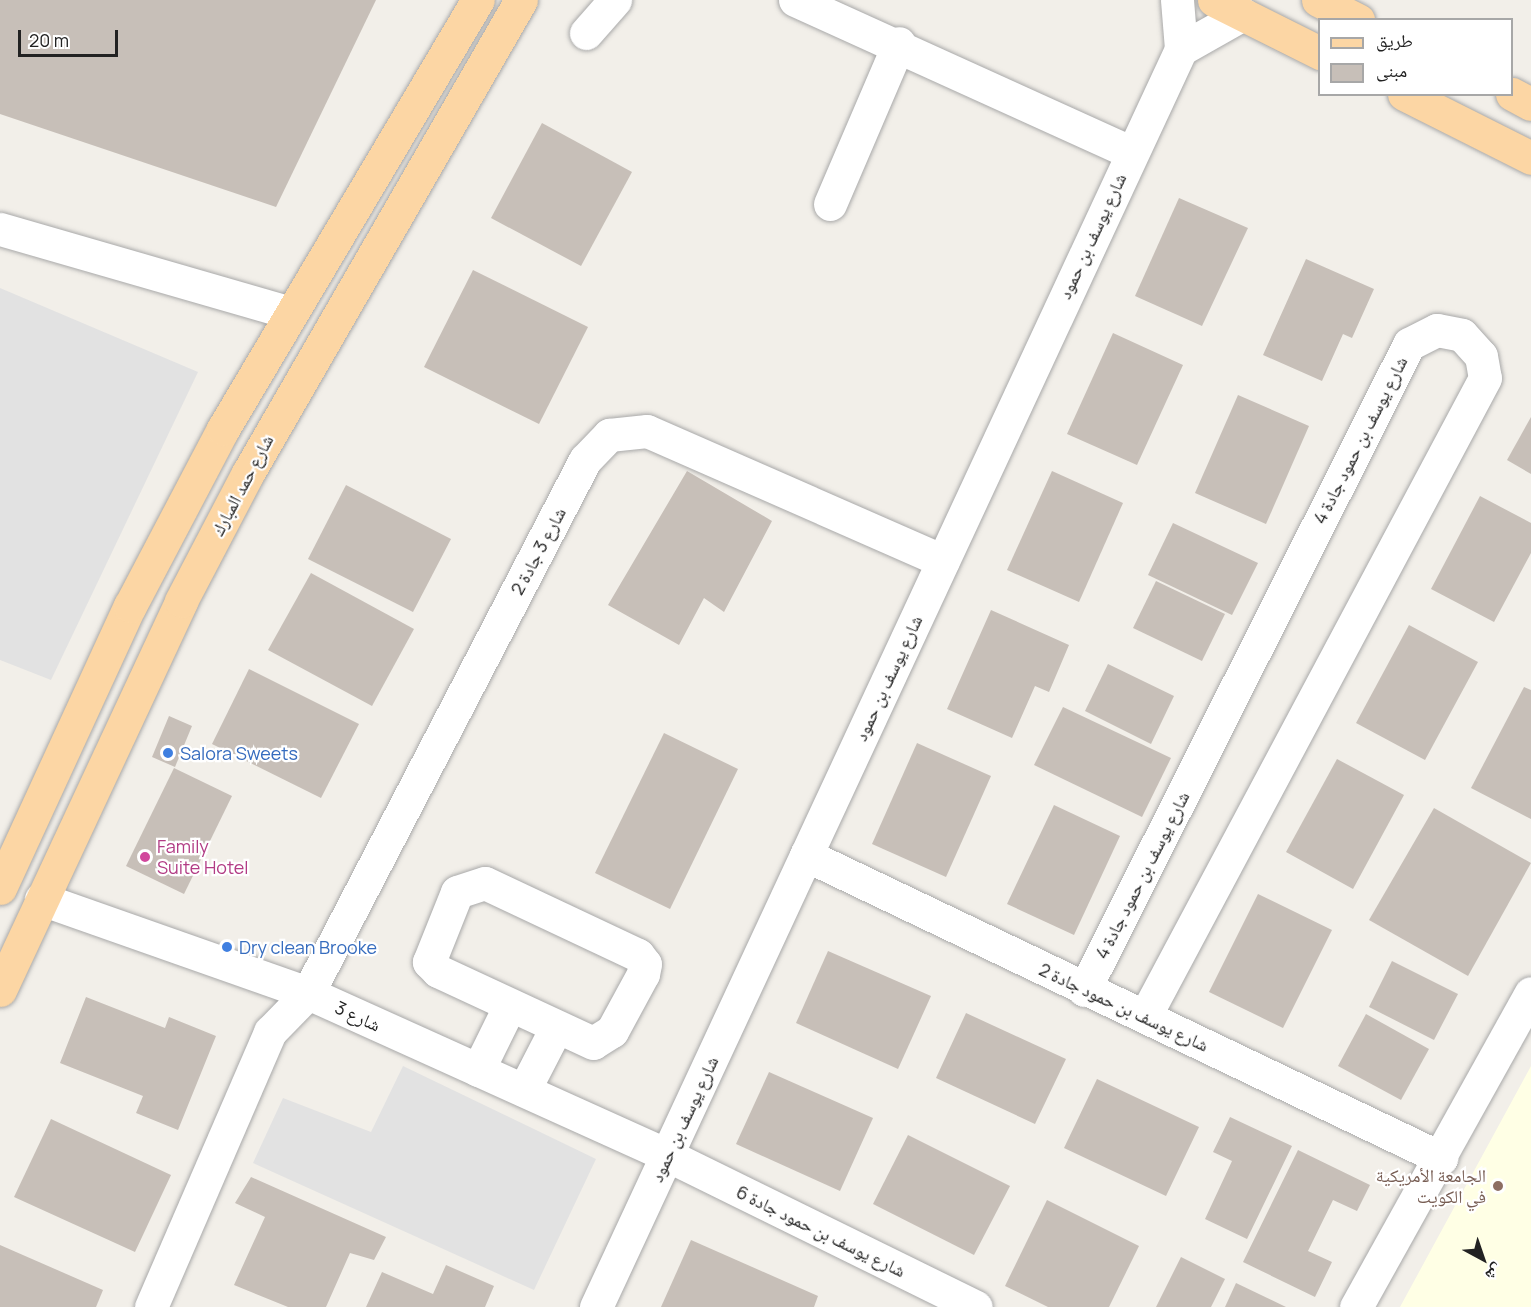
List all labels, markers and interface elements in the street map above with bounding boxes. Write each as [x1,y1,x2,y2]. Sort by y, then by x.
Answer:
scale bar [21,18,122,56]
legend [1318,18,1513,96]
text: 20 m [29,28,69,52]
text: طريق [1376,28,1413,52]
text: مبنى [1376,58,1407,82]
street label: شارع يوسف بن حمود [1053,170,1131,302]
street label: شارع يوسف بن حمود جادة 4 [1308,353,1412,527]
street label: شارع حمد المبارك [206,431,278,539]
street label: شارع 3 جادة 2 [506,504,570,598]
street label: شارع يوسف بن حمود [849,612,927,744]
place label: Salora Sweets [180,742,298,764]
marker: Salora Sweets [161,746,175,760]
street label: شارع يوسف بن حمود جادة 4 [1090,788,1194,962]
place label: Family Suite Hotel [157,836,249,878]
marker: Family Suite Hotel [138,850,152,864]
place label: Dry clean Brooke [239,936,377,958]
marker: Dry clean Brooke [220,940,234,954]
street label: شارع يوسف بن حمود جادة 2 [1036,958,1212,1056]
street label: شارع 3 [332,996,384,1036]
street label: شارع يوسف بن حمود [645,1053,723,1185]
place label: الجامعة الأمريكية في الكويت [1376,1165,1486,1208]
marker: الجامعة الأمريكية في الكويت [1491,1179,1505,1193]
street label: شارع يوسف بن حمود جادة 6 [733,1181,909,1281]
north arrow [1453,1229,1513,1289]
text: ش [1481,1259,1508,1287]

